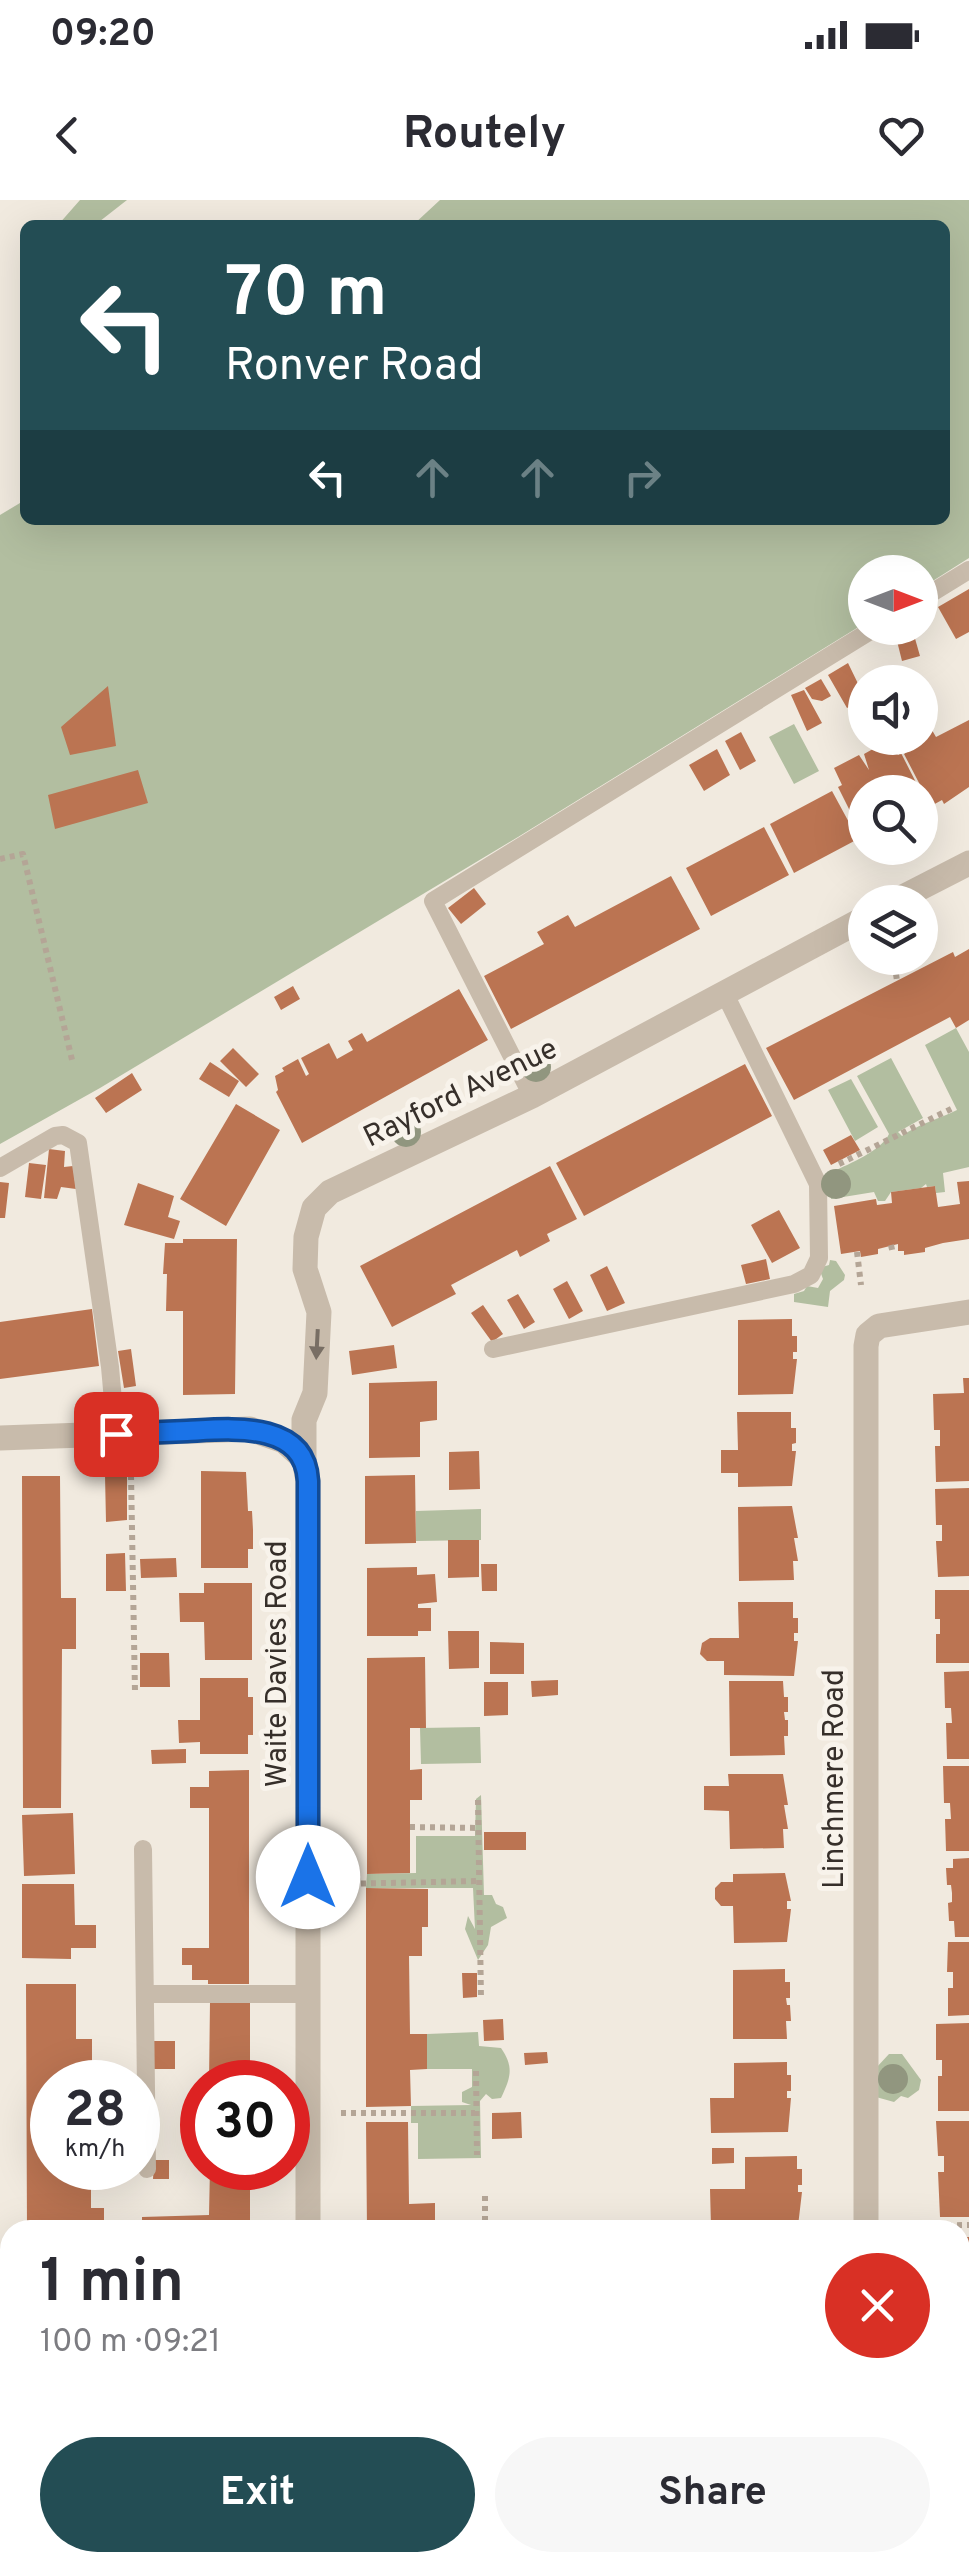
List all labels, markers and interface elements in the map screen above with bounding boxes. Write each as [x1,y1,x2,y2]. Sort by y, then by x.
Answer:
text: 09:20 [50,11,156,60]
text: Routely [403,107,566,164]
icon: back [40,108,95,163]
icon: heart [874,108,929,163]
text: 70 m [225,252,388,341]
icon: left [60,260,190,390]
text: Ronver Road [225,339,484,396]
icon: left [300,450,355,505]
icon: ahead [405,450,460,505]
icon: ahead [510,450,565,505]
icon: right [615,450,670,505]
north arrow [848,555,938,645]
map controls [848,555,938,975]
button: sound [848,665,938,755]
button: search [848,775,938,865]
button: layers [848,885,938,975]
street label: Rayford Avenue [358,1031,564,1157]
one-way arrow [309,1329,325,1361]
pin [74,1392,159,1477]
icon: arrive [89,1407,144,1462]
street label: Waite Davies Road [260,1540,297,1788]
street label: Linchmere Road [817,1669,854,1889]
position arrow [256,1825,360,1929]
speed limit sign: 30 [180,2060,310,2190]
text: 28 [64,2081,126,2144]
text: km/h [65,2134,125,2166]
text: 1 min [40,2247,184,2323]
button: close [825,2253,930,2358]
text: 100 m · 09:21 [40,2323,221,2363]
button: Exit [40,2437,475,2552]
button: Share [495,2437,930,2552]

